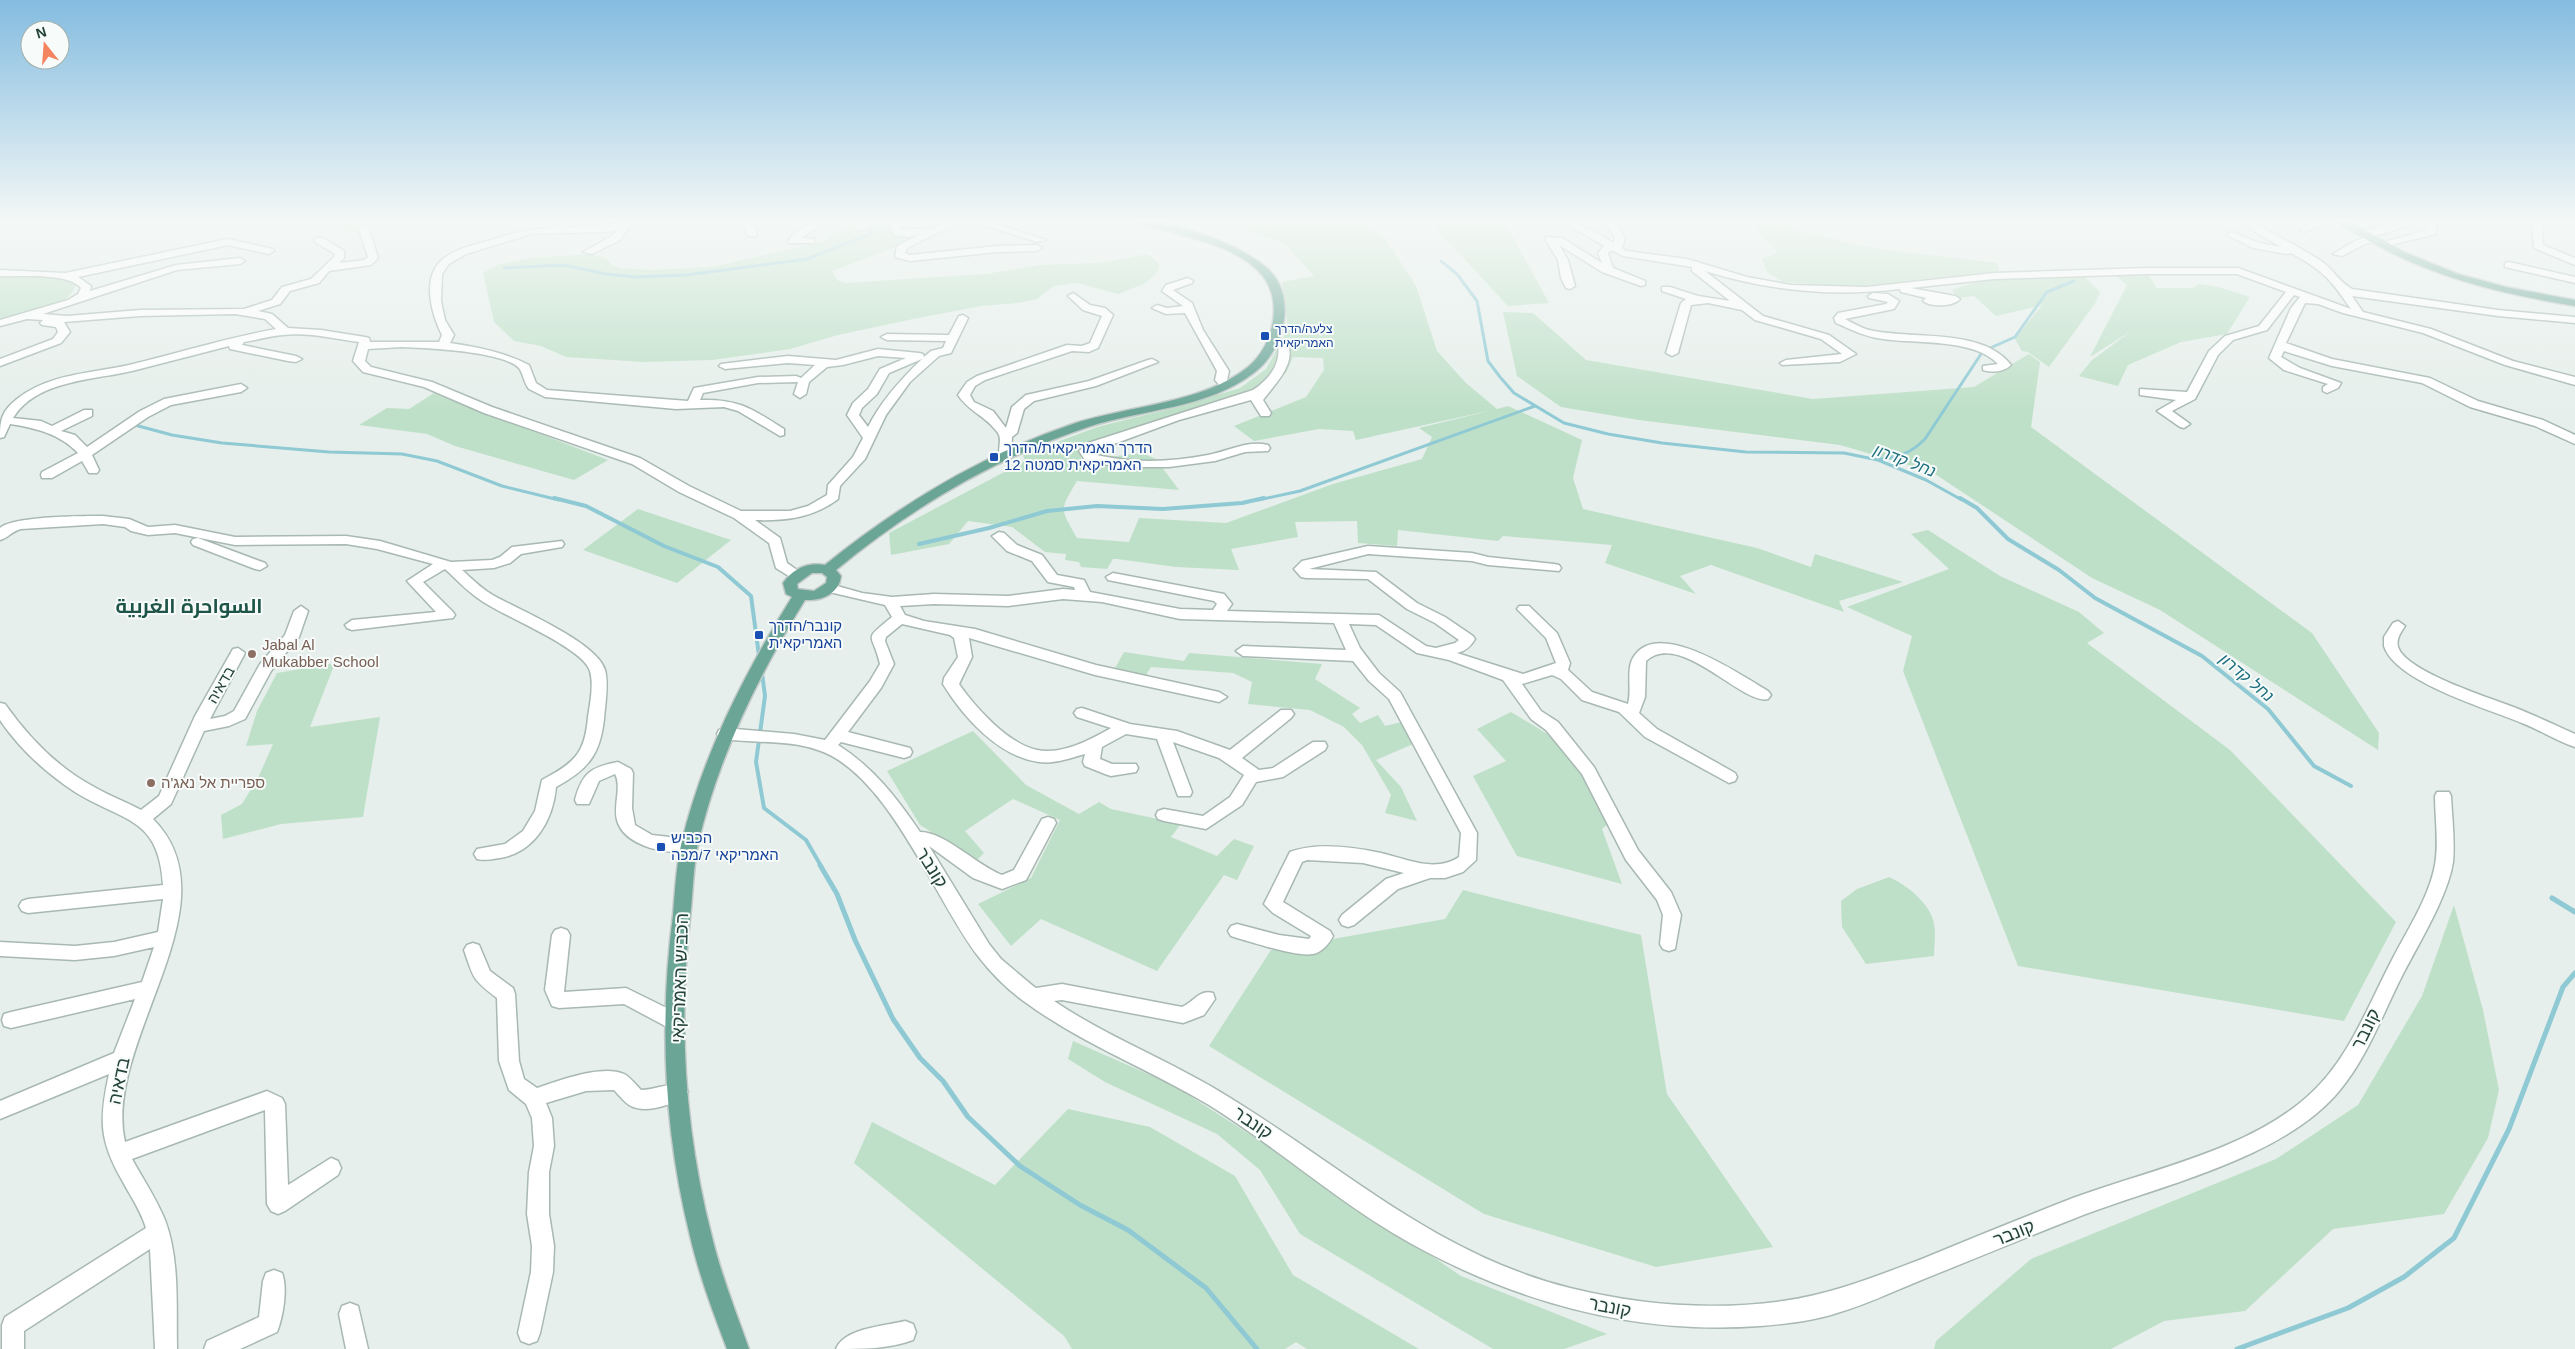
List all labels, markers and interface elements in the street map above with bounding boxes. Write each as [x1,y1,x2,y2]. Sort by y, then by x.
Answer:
north arrow [20,20,70,70]
text: N [34,23,48,42]
place label: צלעה/הדרך האמריקאית [1275,322,1334,350]
marker: צלעה/הדרך האמריקאית [1259,330,1271,342]
place label: הדרך האמריקאית/הדרך האמריקאית סמטה 12 [1004,439,1153,473]
water label: נחל קדרון [1871,441,1938,480]
marker: הדרך האמריקאית/הדרך האמריקאית סמטה 12 [988,451,1000,463]
district label: السواحرة الغربية [115,595,263,618]
place label: קונבר/הדרך האמריקאית [769,617,842,651]
marker: קונבר/הדרך האמריקאית [753,629,765,641]
place label: Jabal Al Mukabber School [262,636,379,670]
marker: Jabal Al Mukabber School [246,648,258,660]
water label: נחל קדרון [2216,649,2277,705]
street label: בדאיה [203,663,238,706]
place label: ספריית אל נאג'ה [161,774,265,791]
marker: ספריית אל נאג'ה [145,777,157,789]
place label: הכביש האמריקאי 7/מכה [671,829,779,863]
marker: הכביש האמריקאי 7/מכה [655,841,667,853]
street label: קונבר [912,845,952,891]
street label: הכביש האמריקאי [668,912,692,1044]
street label: קונבר [2348,1005,2384,1053]
street label: בדאיה [104,1055,134,1106]
street label: קונבר [1230,1103,1276,1143]
street label: קונבר [1990,1216,2038,1250]
street label: קונבר [1587,1293,1633,1321]

